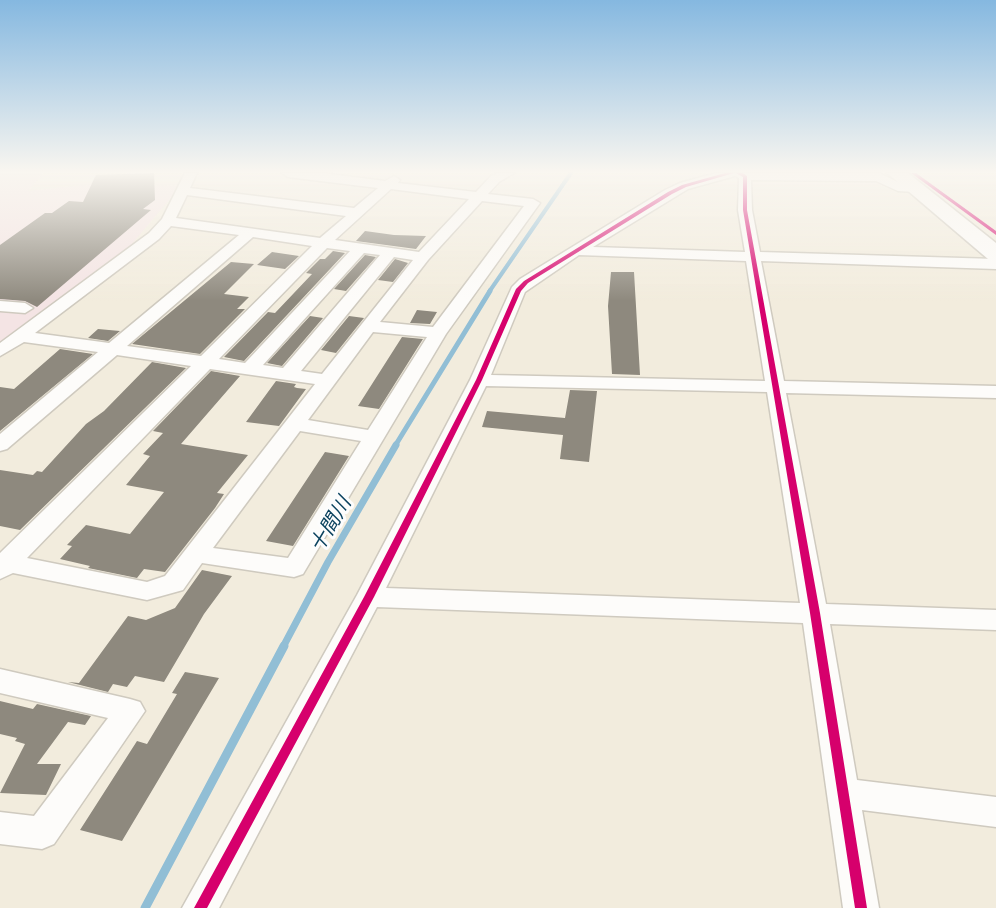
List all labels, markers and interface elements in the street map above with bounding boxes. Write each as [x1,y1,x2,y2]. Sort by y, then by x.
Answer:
water label: 十間川 [305,493,357,557]

